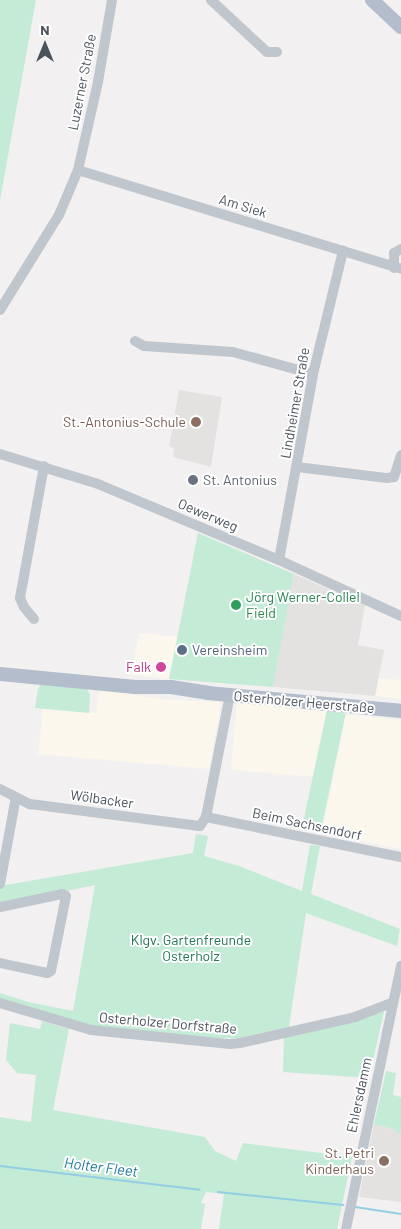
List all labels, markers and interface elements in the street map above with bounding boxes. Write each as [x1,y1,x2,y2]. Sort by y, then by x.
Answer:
north arrow [20,20,70,70]
text: N [40,21,50,38]
street label: Luzerner Straße [64,32,100,132]
street label: Am Siek [217,191,269,221]
street label: Lindheimer Straße [277,346,313,460]
place label: St.-Antonius-Schule [63,414,186,430]
marker: St.-Antonius-Schule [190,416,202,428]
place label: St. Antonius [203,472,277,488]
marker: St. Antonius [187,474,199,486]
street label: Oewerweg [175,495,241,535]
place label: Jörg Werner-Collel Field [246,589,360,622]
marker: Jörg Werner-Collel Field [230,599,242,611]
place label: Vereinsheim [192,642,267,658]
marker: Vereinsheim [176,644,188,656]
place label: Falk [126,659,151,675]
marker: Falk [155,661,167,673]
street label: Osterholzer Heerstraße [233,687,375,717]
street label: Wölbacker [69,786,135,812]
street label: Beim Sachsendorf [251,804,363,844]
park label: Klgv. Gartenfreunde Osterholz [131,932,251,964]
street label: Osterholzer Dorfstraße [98,1009,238,1037]
street label: Ehlersdamm [343,1056,375,1134]
place label: St. Petri Kinderhaus [305,1145,374,1178]
water label: Holter Fleet [63,1154,139,1180]
marker: St. Petri Kinderhaus [378,1155,390,1167]

